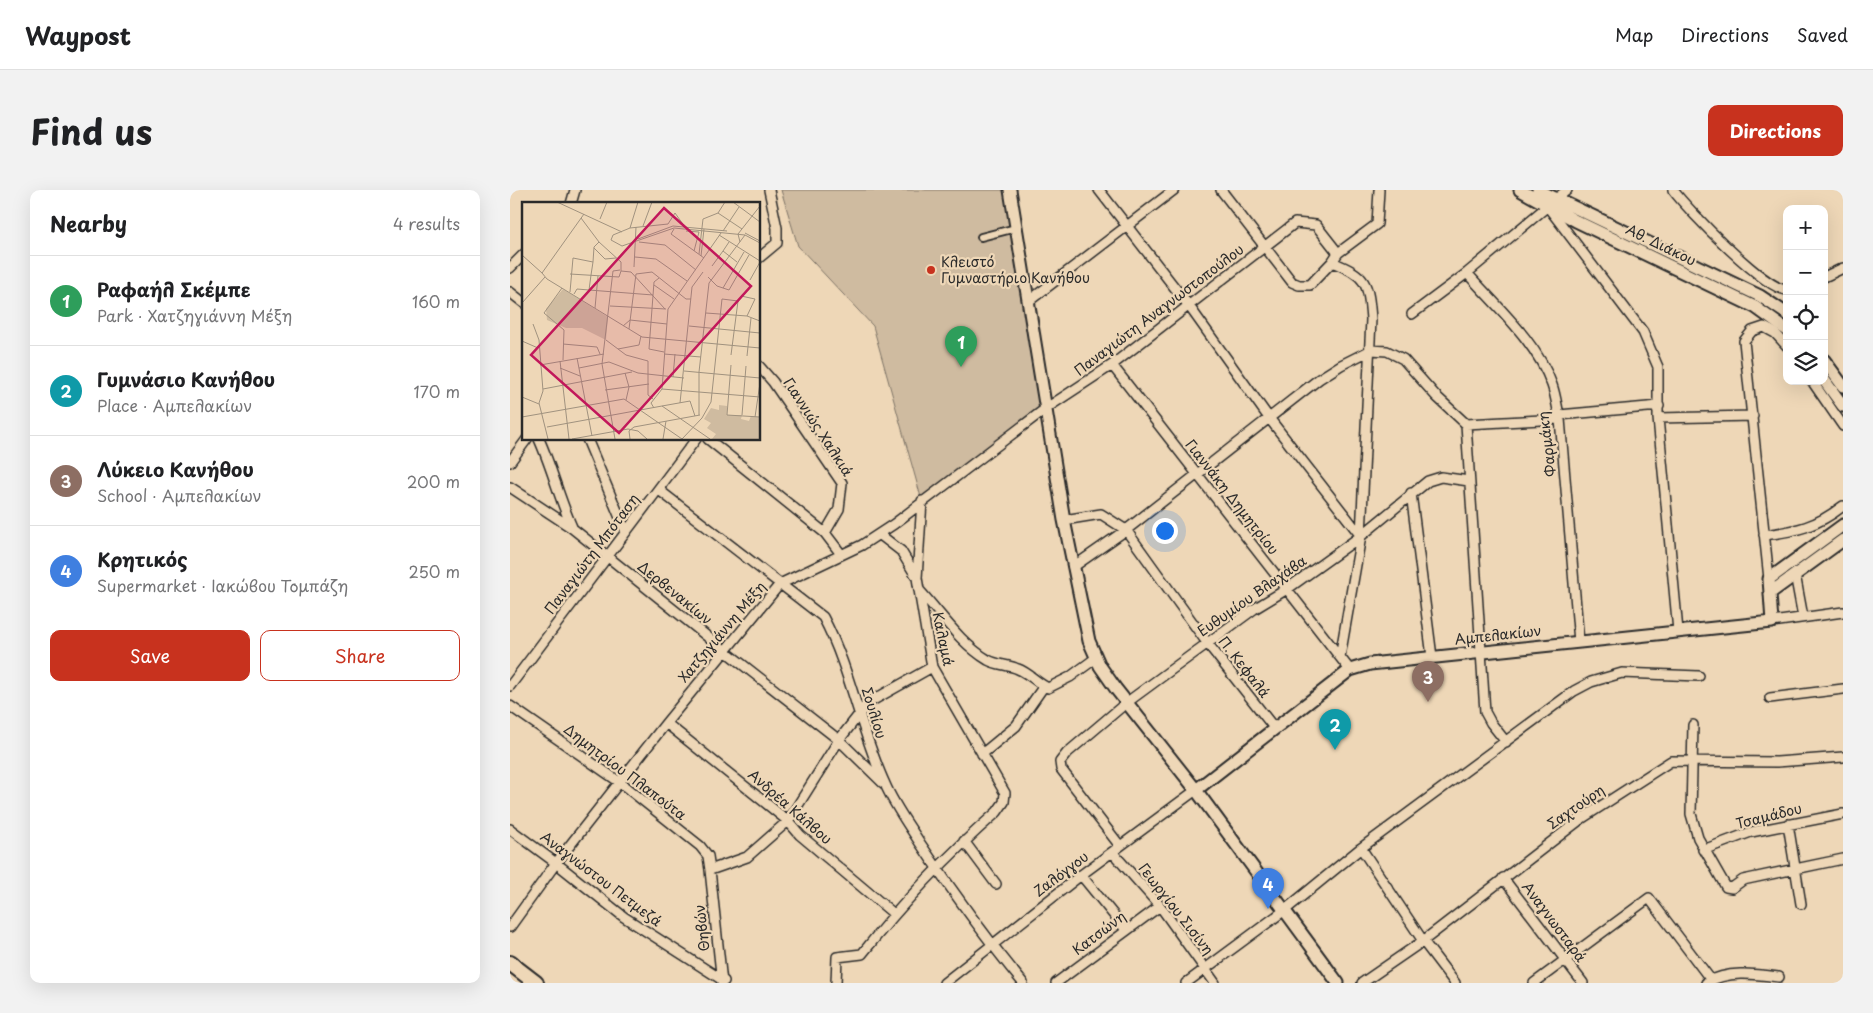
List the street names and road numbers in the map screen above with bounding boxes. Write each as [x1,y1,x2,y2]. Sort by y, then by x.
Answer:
street label: Αθ. Διάκου [1622,218,1700,271]
street label: Παναγιώτη Αναγνωστοπούλου [1070,239,1248,380]
street label: Γιαννιώς Χαλκιά [779,373,858,480]
street label: Φαρμάκη [1532,410,1561,478]
street label: Γιαννάκη Δημητρίου [1181,435,1284,559]
street label: Παναγιώτη Μπόταση [539,489,644,618]
street label: Ευθυμίου Βλαχάβα [1193,550,1311,641]
street label: Δερβενακίων [633,556,717,629]
street label: Χατζηγιάννη Μέξη [673,577,770,687]
street label: Καλαμά [928,610,959,668]
street label: Αμπελακίων [1454,620,1542,649]
street label: Π. Κεφαλά [1214,631,1275,702]
street label: Σουλίου [857,685,892,741]
street label: Δημητρίου Πλαπούτα [560,718,691,825]
street label: Ανδρέα Κάλβου [744,764,837,849]
street label: Σαχτούρη [1543,779,1609,834]
street label: Τσαμάδου [1734,797,1804,834]
street label: Αναγνώστου Πετμεζά [536,826,666,931]
street label: Ζαλόγγου [1029,846,1093,901]
street label: Γεωργίου Σισίνη [1134,858,1219,959]
street label: Αναγνωσταρά [1517,877,1592,966]
street label: Θηβών [689,904,714,952]
street label: Κατσώνη [1068,905,1130,960]

